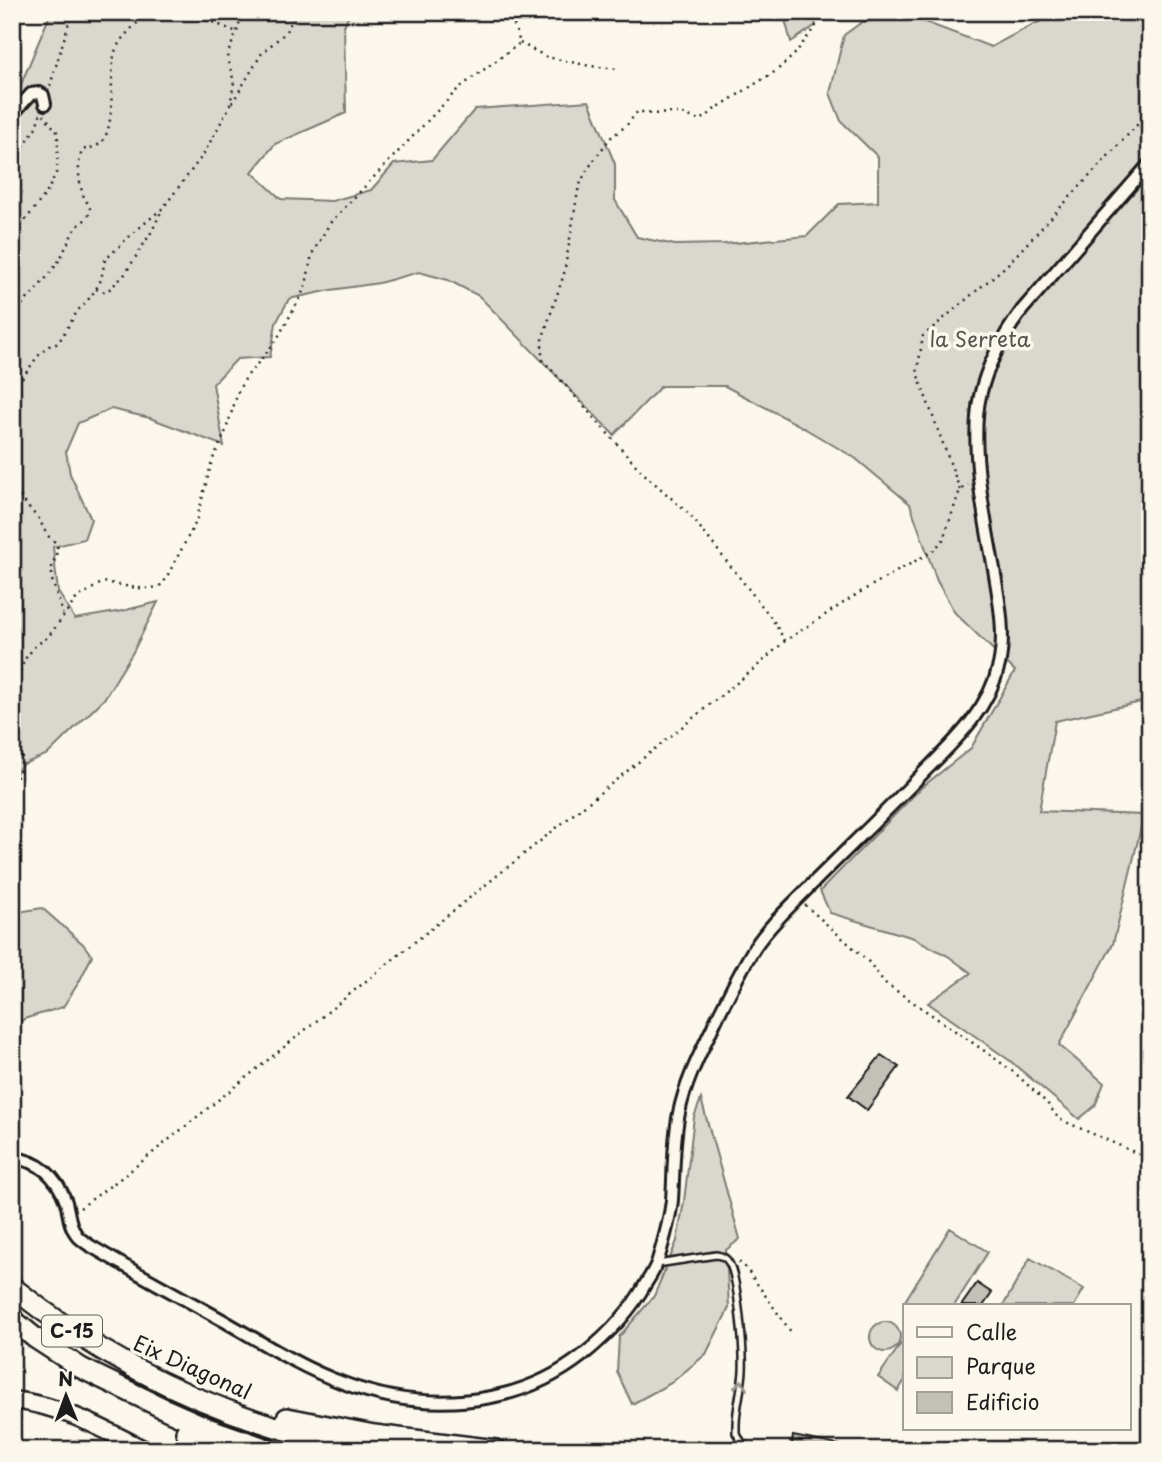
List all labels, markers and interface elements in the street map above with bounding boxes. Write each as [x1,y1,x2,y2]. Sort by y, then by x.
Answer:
park label: la Serreta [930,322,1031,354]
legend [903,1304,1130,1430]
text: Calle [966,1315,1017,1347]
road number: C-15 [42,1316,102,1346]
street label: Eix Diagonal [129,1326,257,1406]
text: Parque [966,1349,1036,1381]
north arrow [32,1360,102,1430]
text: N [58,1364,73,1392]
one-way arrow [733,1379,748,1391]
text: Edificio [966,1385,1039,1417]

